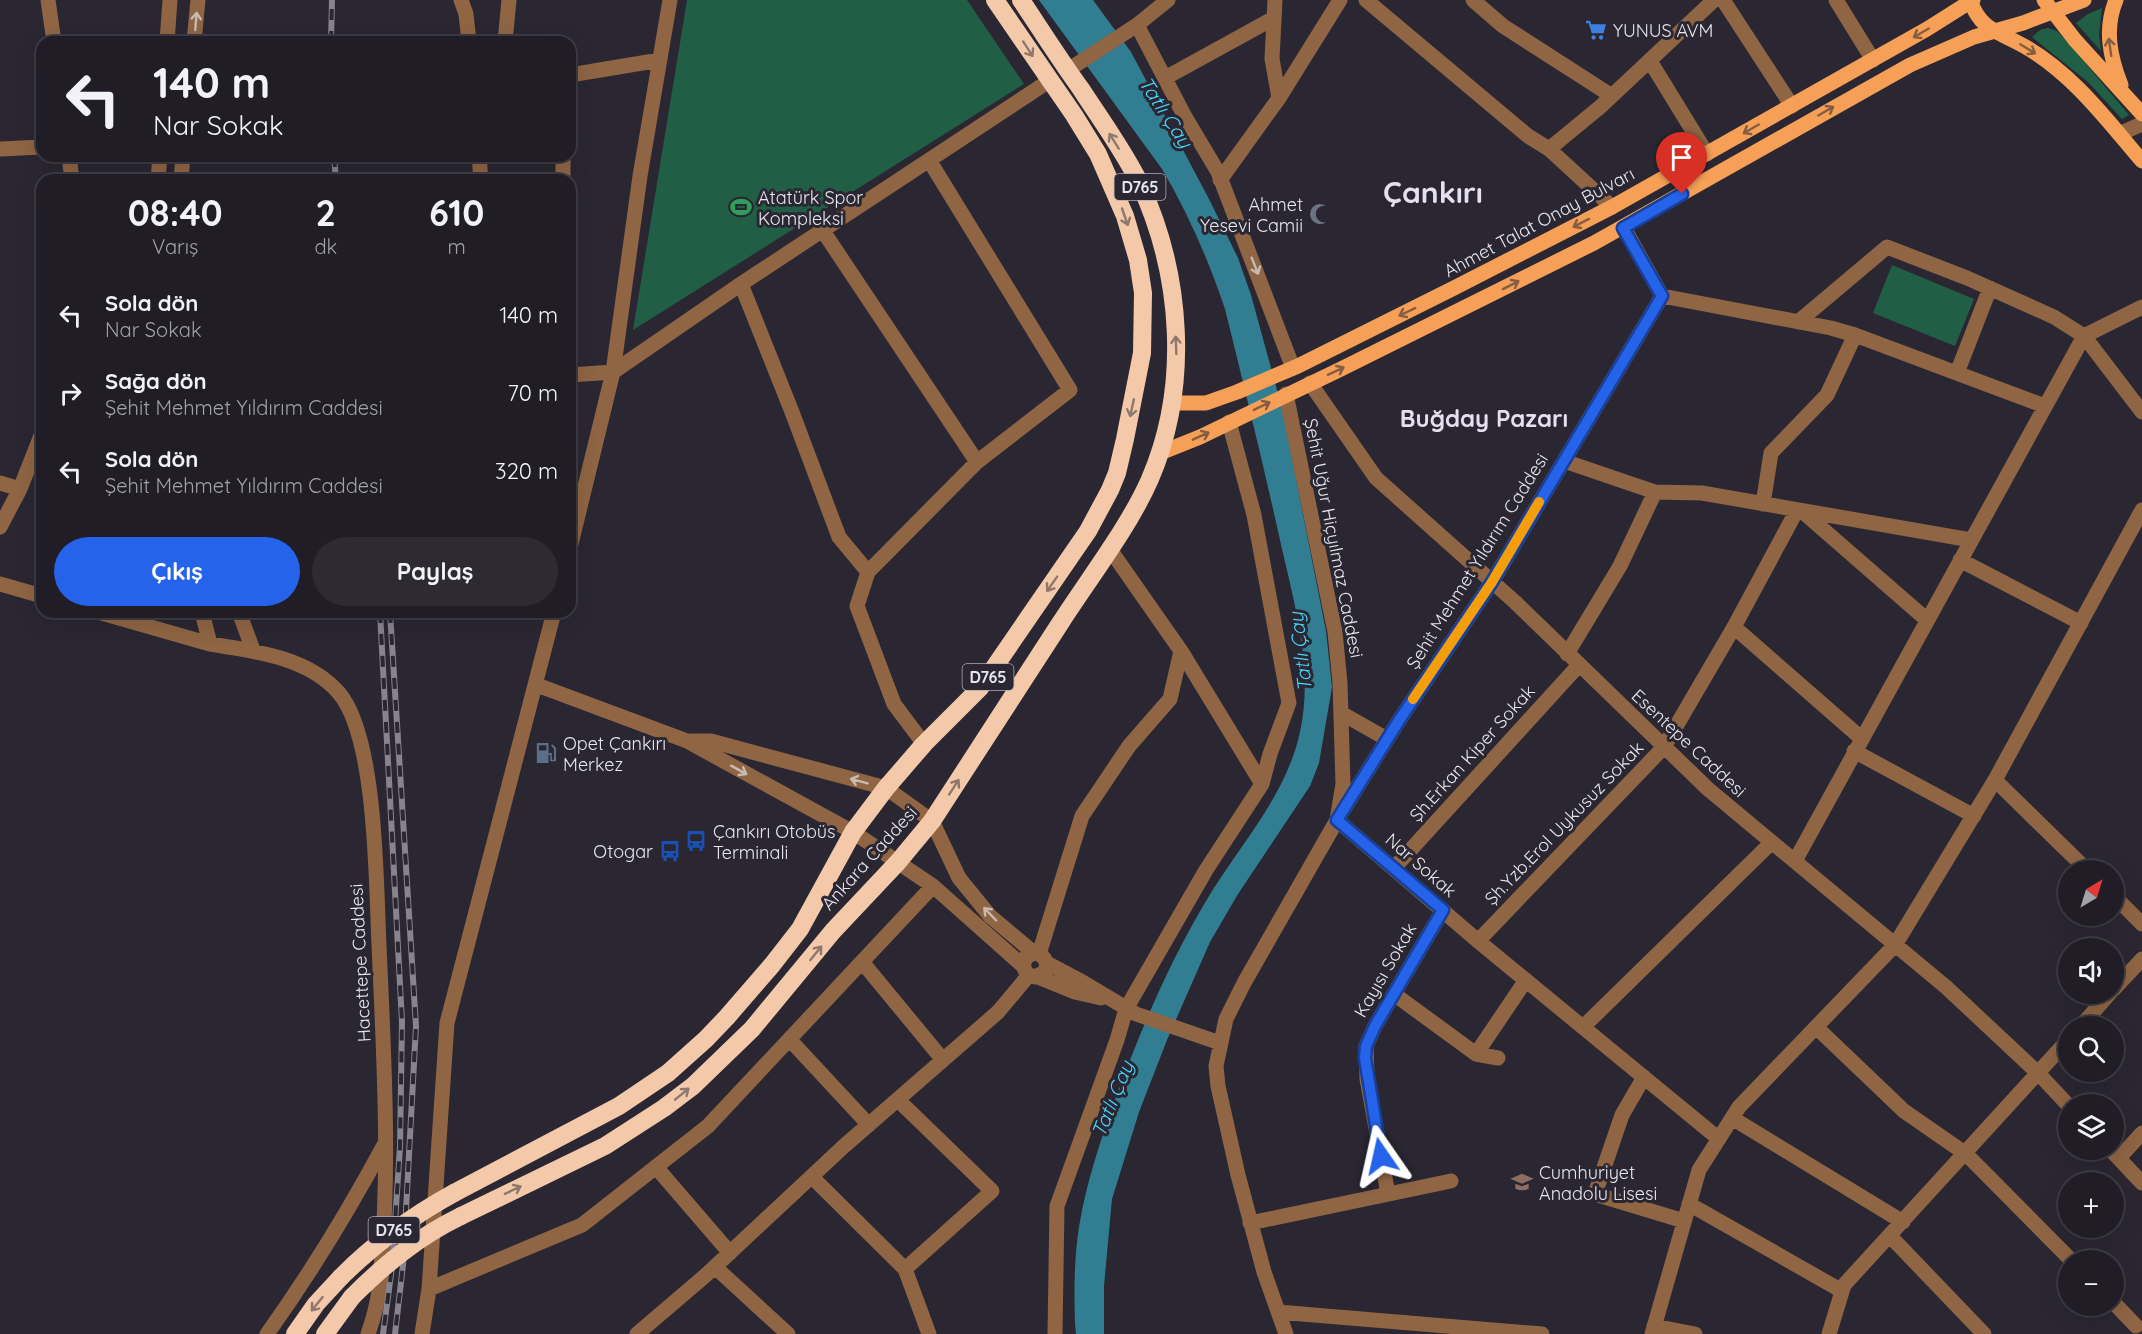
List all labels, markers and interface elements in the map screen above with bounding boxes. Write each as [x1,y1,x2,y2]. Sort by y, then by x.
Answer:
one-way arrow [191,12,202,31]
supermarket icon: YUNUS AVM [1584,18,1608,42]
place label: YUNUS AVM [1613,19,1713,42]
one-way arrow [1913,27,1930,39]
one-way arrow [2105,38,2116,58]
one-way arrow [1022,40,1034,57]
one-way arrow [2019,43,2036,55]
text: 140 m [153,56,270,109]
icon: left [54,60,132,138]
water label: Tatlı Çay [1134,72,1199,154]
one-way arrow [1817,105,1834,117]
text: Nar Sokak [153,108,283,142]
one-way arrow [1743,124,1761,135]
pin [1656,132,1707,194]
one-way arrow [1108,133,1120,150]
icon: arrive [1665,141,1698,174]
street label: Ahmet Talat Onay Bulvarı [1440,162,1638,282]
district label: Çankırı [1383,173,1483,211]
road number: D765 [1114,174,1166,200]
place label: Atatürk Spor Kompleksi [758,186,863,230]
text: 08:40 [128,190,223,235]
text: 2 [316,190,336,235]
text: 610 [429,190,484,235]
place label: Ahmet Yesevi Camii [1200,193,1303,237]
sports icon: Atatürk Spor Kompleksi [729,195,753,219]
mosque icon: Ahmet Yesevi Camii [1308,202,1332,226]
one-way arrow [1120,207,1131,226]
one-way arrow [1572,218,1590,230]
text: Varış [152,234,198,259]
text: dk [314,234,337,259]
text: m [447,234,466,259]
one-way arrow [1250,256,1261,275]
one-way arrow [1502,279,1520,291]
text: Sola dön [105,289,198,317]
icon: left [54,299,87,332]
text: 140 m [499,301,558,329]
one-way arrow [1398,306,1416,318]
text: Nar Sokak [105,317,202,342]
one-way arrow [1170,335,1181,355]
one-way arrow [1326,365,1344,377]
text: Sağa dön [105,367,207,395]
icon: right [54,377,87,410]
text: 70 m [508,379,558,407]
text: Şehit Mehmet Yıldırım Caddesi [105,395,383,420]
one-way arrow [1125,399,1137,418]
one-way arrow [1252,400,1270,411]
district label: Buğday Pazarı [1400,403,1568,433]
street label: Şehit Uğur Hiçyılmaz Caddesi [1299,416,1369,660]
one-way arrow [1191,430,1210,441]
text: Sola dön [105,445,198,473]
street label: Şehit Mehmet Yıldırım Caddesi [1401,449,1553,673]
icon: left [54,455,87,488]
text: 320 m [495,457,558,485]
text: Şehit Mehmet Yıldırım Caddesi [105,473,383,498]
button: Çıkış [54,537,300,606]
button: Paylaş [312,537,558,606]
one-way arrow [1046,575,1058,592]
water label: Tatlı Çay [1283,609,1317,693]
road number: D765 [962,664,1014,690]
street label: Şh.Erkan Kiper Sokak [1404,680,1540,826]
street label: Esentepe Caddesi [1627,684,1751,802]
place label: Opet Çankırı Merkez [563,732,666,776]
street label: Şh.Yzb.Erol Uykusuz Sokak [1480,736,1648,910]
fuel station icon: Opet Çankırı Merkez [534,741,558,765]
one-way arrow [729,765,747,776]
one-way arrow [850,775,869,786]
one-way arrow [948,779,960,796]
street label: Ankara Caddesi [816,801,922,915]
place label: Çankırı Otobüs Terminali [713,820,836,864]
street label: Nar Sokak [1381,828,1461,902]
bus stop icon: Çankırı Otobüs Terminali [684,829,708,853]
bus stop icon: Otogar [658,839,682,863]
place label: Otogar [593,840,653,863]
north arrow [2058,860,2124,926]
map controls [2058,860,2124,1316]
street label: Hacettepe Caddesi [344,883,376,1043]
one-way arrow [983,907,997,922]
street label: Kayısı Sokak [1349,919,1421,1021]
button: sound [2058,938,2124,1004]
one-way arrow [809,945,822,961]
button: search [2058,1016,2124,1082]
water label: Tatlı Çay [1085,1056,1139,1141]
one-way arrow [674,1088,690,1101]
button: layers [2058,1094,2124,1160]
position arrow [1349,1124,1413,1188]
place label: Cumhuriyet Anadolu Lisesi [1539,1161,1657,1205]
school or university icon: Cumhuriyet Anadolu Lisesi [1510,1170,1534,1194]
button: + [2058,1172,2124,1238]
one-way arrow [504,1184,522,1196]
road number: D765 [368,1217,420,1243]
button: − [2058,1250,2124,1316]
one-way arrow [310,1296,323,1312]

